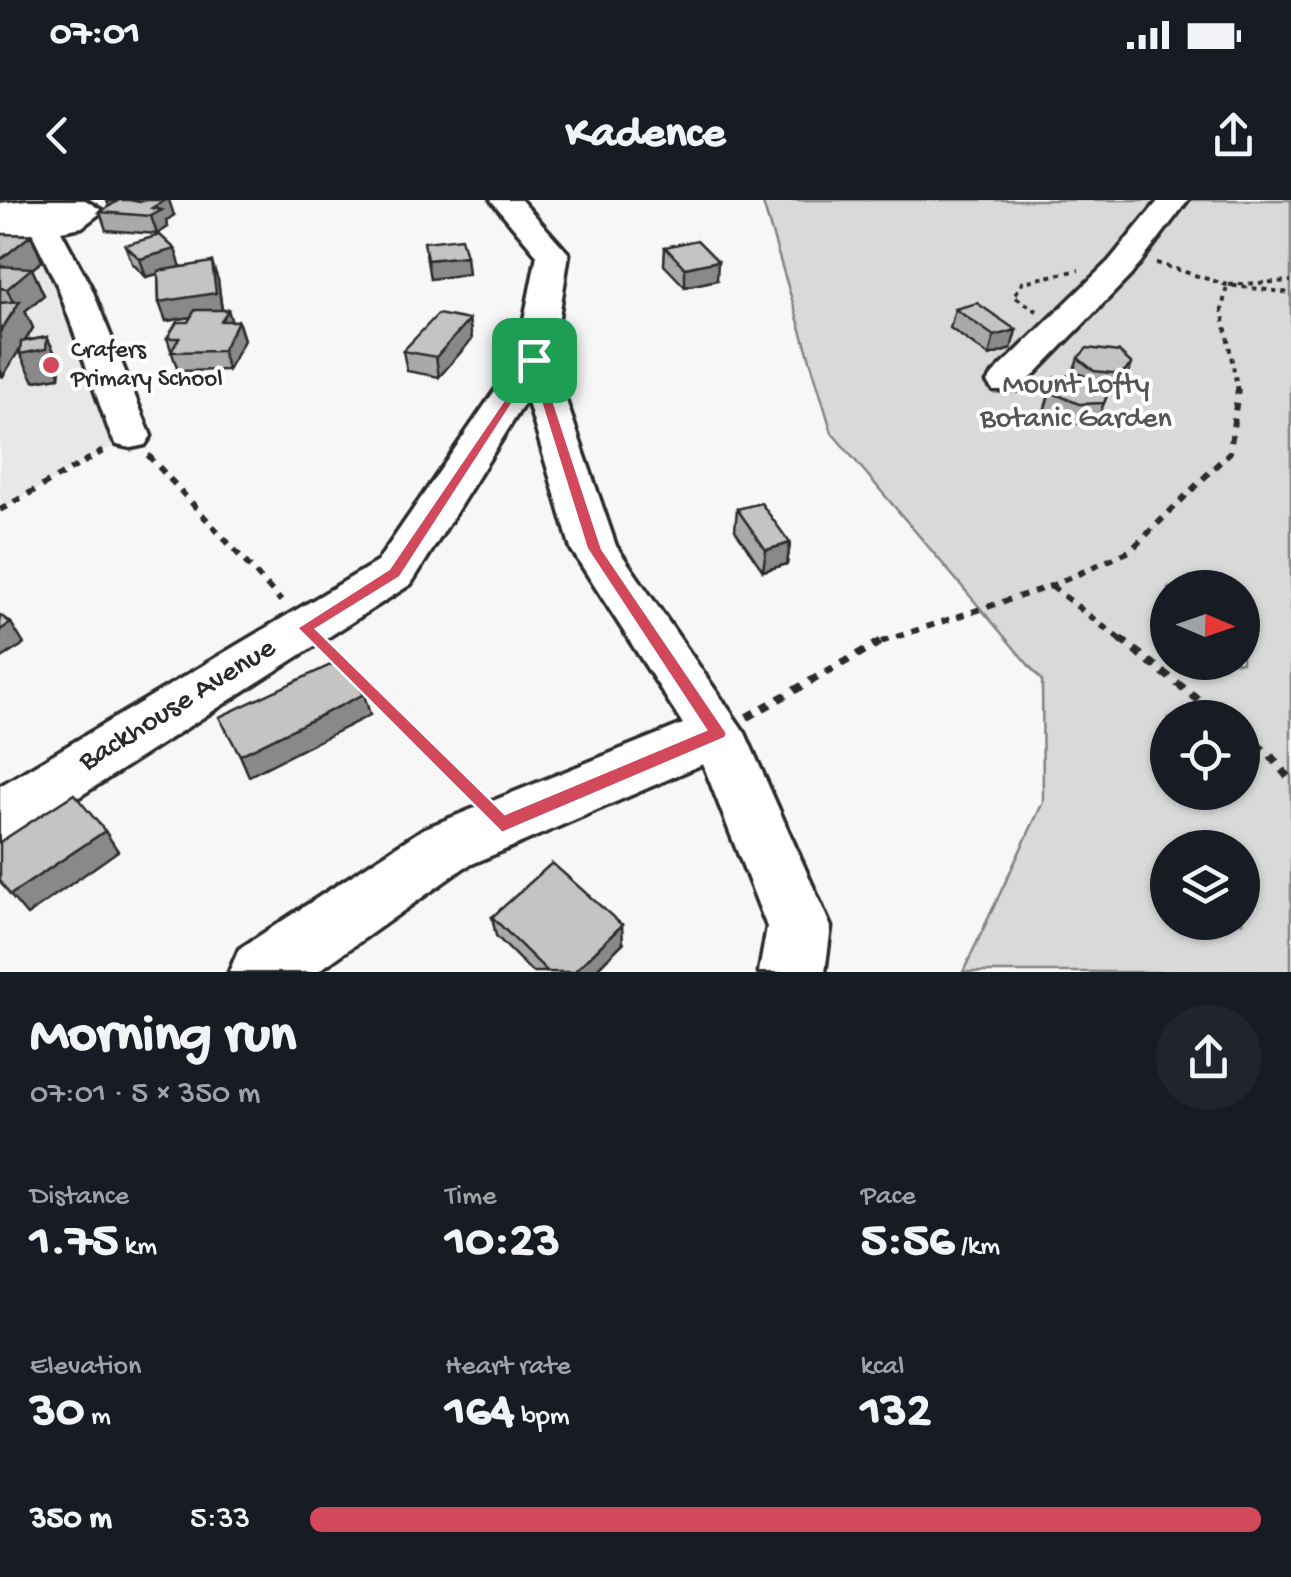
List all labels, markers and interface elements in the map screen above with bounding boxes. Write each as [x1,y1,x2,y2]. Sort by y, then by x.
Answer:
text: 07:01 [50,13,140,57]
icon: back [30,108,85,163]
icon: share [1206,108,1261,163]
text: Kadence [566,109,725,162]
pin [492,318,577,403]
icon: arrive [507,333,562,388]
place label: Crafers Primary School [70,337,223,395]
marker: Crafers Primary School [40,354,62,376]
park label: Mount Lofty Botanic Garden [979,369,1172,438]
north arrow [1150,570,1260,680]
map controls [1150,570,1260,940]
street label: Backhouse Avenue [72,631,283,781]
button: locate [1150,700,1260,810]
button: layers [1150,830,1260,940]
button: share [1156,1005,1261,1110]
text: Morning run [30,1006,296,1070]
text: 07:01 · 5 × 350 m [30,1076,261,1114]
text: Distance [30,1181,129,1214]
text: Time [445,1181,497,1214]
text: Pace [861,1181,916,1214]
text: 1.75 [30,1214,118,1273]
text: 10:23 [445,1214,560,1273]
text: 5:56 [861,1214,954,1273]
text: km [118,1231,157,1264]
text: /km [954,1231,1000,1264]
text: Elevation [30,1351,141,1384]
text: Heart rate [445,1351,571,1384]
text: kcal [861,1351,904,1384]
text: 30 [30,1384,84,1443]
text: 164 [445,1384,515,1443]
text: 132 [861,1384,931,1443]
text: m [84,1401,111,1434]
text: bpm [515,1401,570,1434]
text: 350 m [30,1501,112,1539]
text: 5:33 [190,1501,250,1539]

